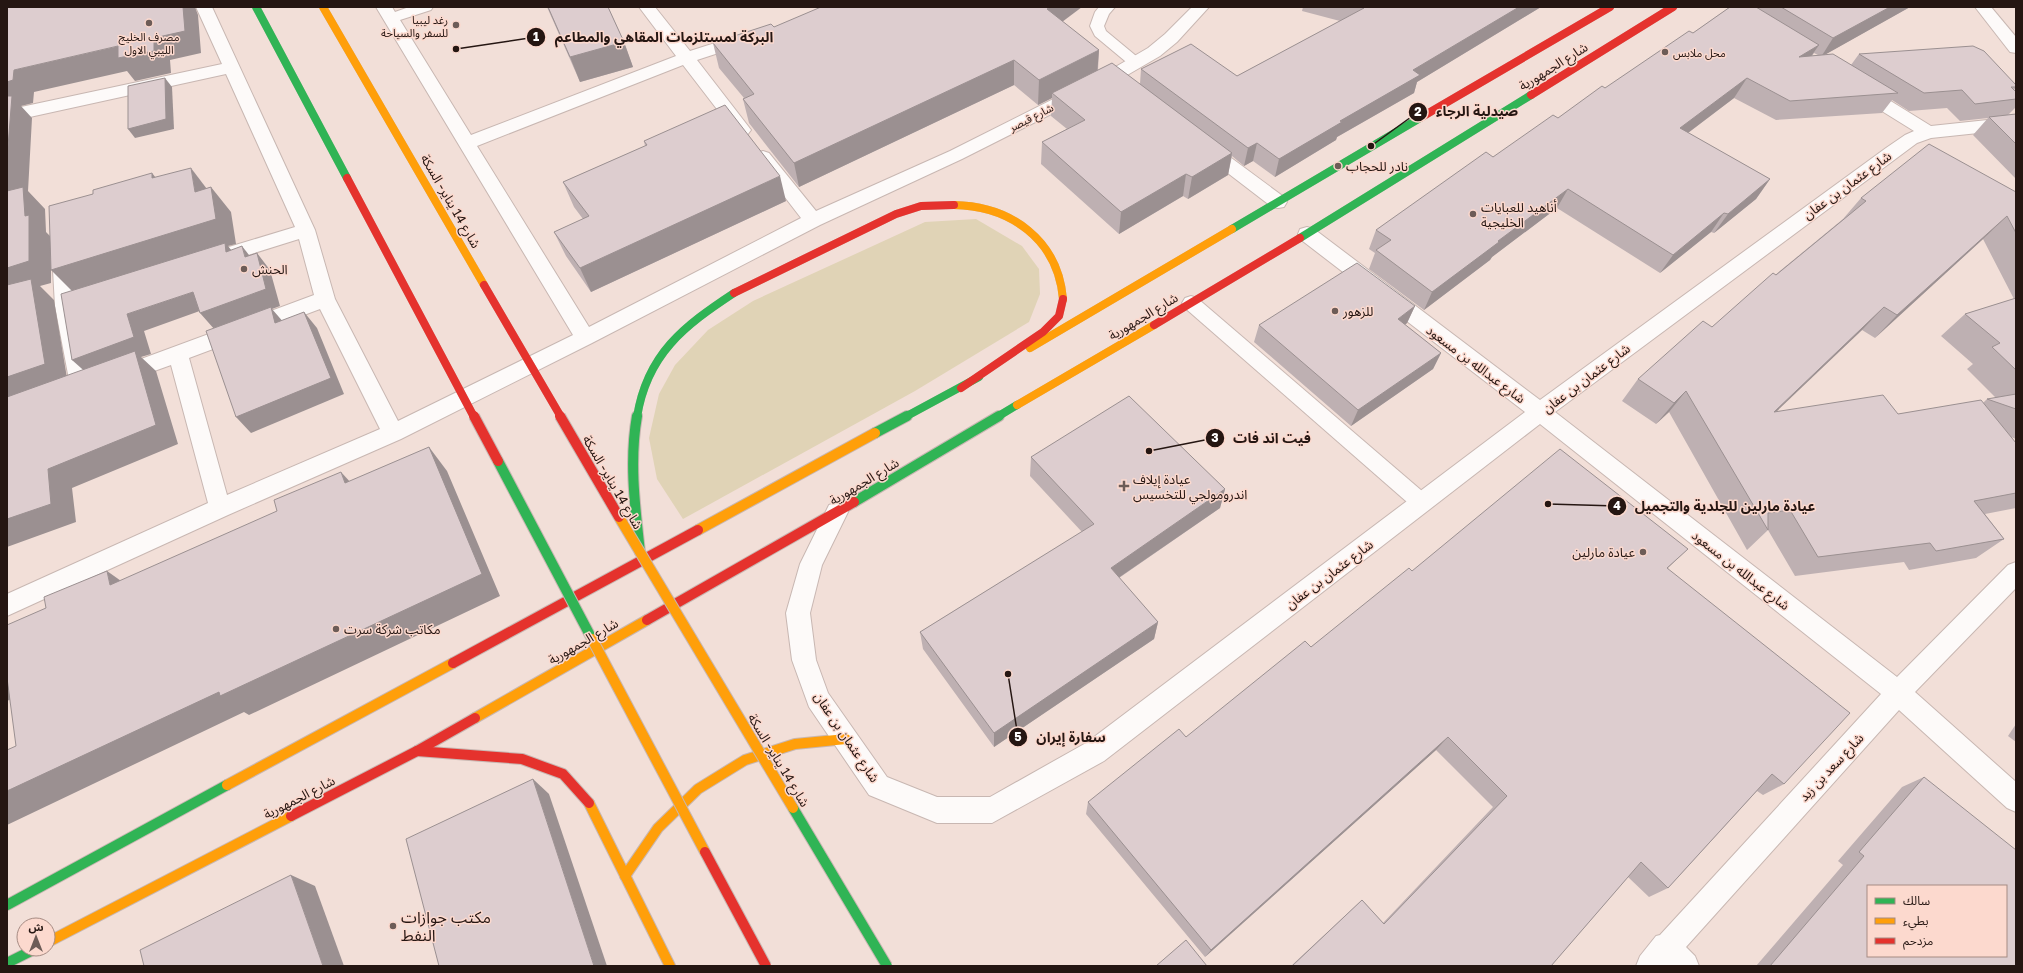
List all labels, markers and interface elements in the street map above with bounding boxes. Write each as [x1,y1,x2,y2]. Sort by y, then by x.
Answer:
place label: رغد ليبيا للسفر والسياحة [381,13,448,40]
marker: مصرف الخليج الليبي الاول [144,18,154,28]
marker: رغد ليبيا للسفر والسياحة [451,20,461,30]
callout: البركة لمستلزمات المقاهي والمطاعم [526,24,781,50]
text: البركة لمستلزمات المقاهي والمطاعم [555,28,774,48]
text: 1 [533,29,539,44]
place label: مصرف الخليج الليبي الاول [119,30,180,59]
street label: شارع الجمهورية [1516,39,1592,96]
place label: محل ملابس [1673,46,1726,60]
marker: محل ملابس [1660,47,1670,57]
callout: صيدلية الرجاء [1408,99,1526,125]
street label: شارع قيصر [1006,100,1057,136]
text: صيدلية الرجاء [1436,102,1518,120]
text: 2 [1414,104,1422,119]
street label: شارع عثمان بن عفان [1800,148,1896,225]
street label: شارع 14 يناير- السكة [415,151,484,252]
place label: نادر للحجاب [1346,158,1408,174]
marker: نادر للحجاب [1333,161,1343,171]
place label: أناهيد للعبايات الخليجية [1481,199,1557,230]
marker: أناهيد للعبايات الخليجية [1468,209,1478,219]
place label: الحنش [252,261,288,278]
marker: الحنش [239,264,249,274]
street label: شارع الجمهورية [1105,289,1182,346]
place label: للزهور [1342,303,1373,319]
marker: للزهور [1330,306,1340,316]
street label: شارع عبدالله بن مسعود [1422,322,1529,409]
street label: شارع عثمان بن عفان [1539,340,1635,418]
callout: فيت اند فات [1205,425,1319,451]
text: فيت اند فات [1233,429,1311,446]
text: 3 [1211,430,1219,445]
street label: شارع 14 يناير- السكة [577,432,646,533]
street label: شارع الجمهورية [826,454,903,511]
place label: عيادة إيلاف اندرومولجي للتخسيس [1133,471,1247,505]
marker: عيادة إيلاف اندرومولجي للتخسيس [1118,480,1130,492]
callout: عيادة مارلين للجلدية والتجميل [1607,493,1823,519]
text: عيادة مارلين للجلدية والتجميل [1635,497,1815,515]
text: 4 [1613,498,1621,513]
street label: شارع عبدالله بن مسعود [1687,527,1793,616]
street label: شارع عثمان بن عفان [1282,536,1378,614]
place label: عيادة مارلين [1572,544,1635,561]
marker: عيادة مارلين [1638,547,1648,557]
street label: شارع الجمهورية [545,615,622,670]
place label: مكاتب شركة سرت [344,621,441,637]
marker: مكاتب شركة سرت [331,624,341,634]
street label: شارع عثمان بن عفان [808,689,883,787]
street label: شارع 14 يناير- السكة [742,710,813,811]
callout: سفارة إيران [1008,724,1114,750]
text: سفارة إيران [1036,728,1106,747]
text: 5 [1014,729,1022,744]
street label: شارع سعد بن زيد [1795,730,1869,806]
street label: شارع الجمهورية [261,772,339,825]
legend [1867,885,2007,957]
text: سالك [1903,893,1930,908]
place label: مكتب جوازات النفط [401,907,491,945]
text: بطيء [1903,913,1929,931]
north arrow [16,917,56,957]
text: ش [28,920,44,934]
marker: مكتب جوازات النفط [388,921,398,931]
text: مزدحم [1903,933,1933,950]

